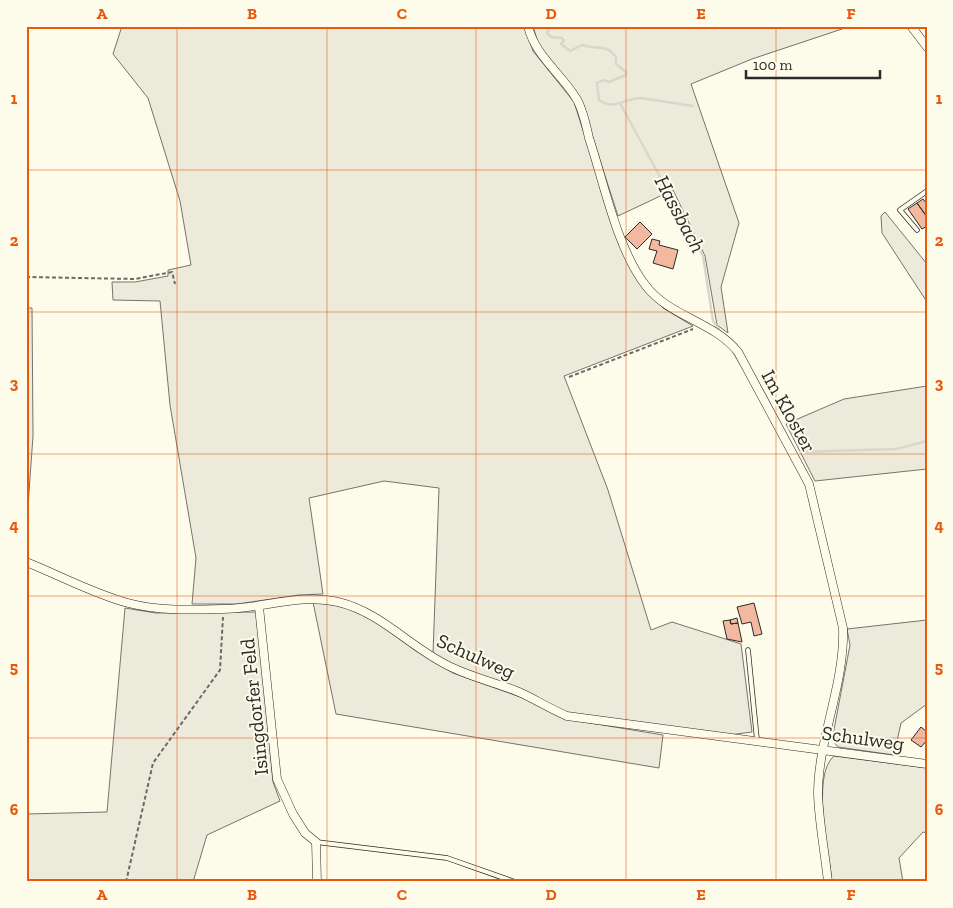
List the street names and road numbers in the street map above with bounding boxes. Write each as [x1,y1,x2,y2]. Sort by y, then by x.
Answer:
street label: Im Kloster [757,366,821,456]
street label: Schulweg [433,628,519,684]
street label: Isingdorfer Feld [235,637,273,777]
street label: Schulweg [820,720,906,756]

